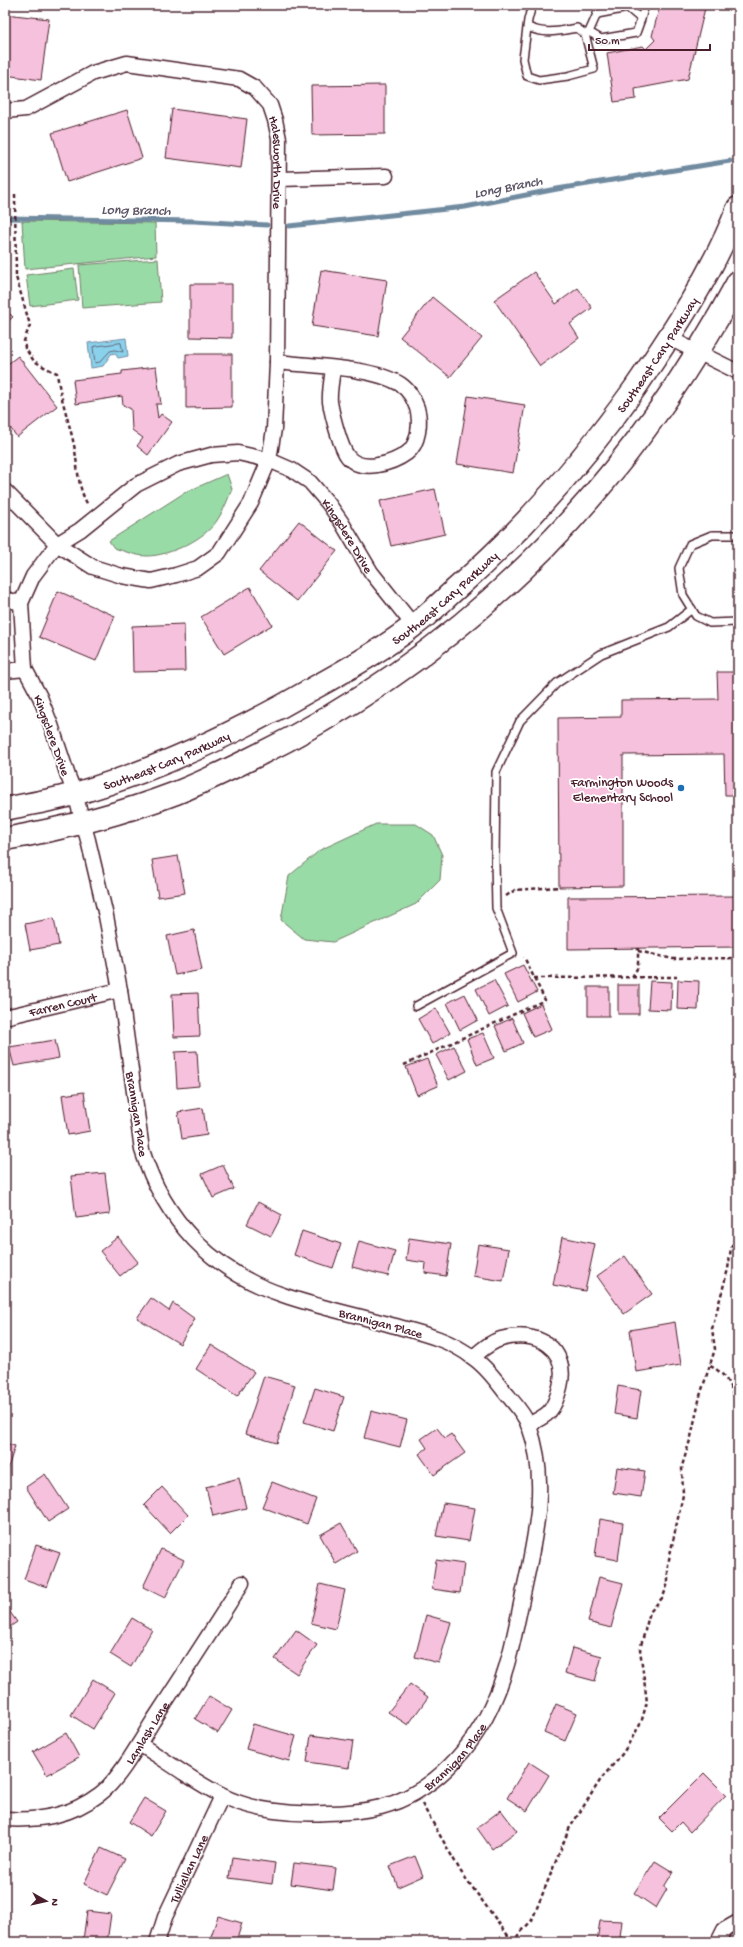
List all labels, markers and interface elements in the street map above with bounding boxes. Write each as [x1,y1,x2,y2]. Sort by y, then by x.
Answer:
scale bar [589,26,710,52]
text: 50 m [595,35,620,49]
street label: Halesworth Drive [264,114,284,209]
water label: Long Branch [473,173,545,203]
water label: Long Branch [101,202,171,221]
street label: Southeast Cary Parkway [615,295,702,416]
street label: Kingsclere Drive [317,496,375,577]
street label: Southeast Cary Parkway [390,549,502,649]
street label: Kingsclere Drive [29,693,72,779]
street label: Southeast Cary Parkway [102,729,233,795]
place label: Farmington Woods Elementary School [570,776,674,806]
marker: Farmington Woods Elementary School [676,783,686,793]
street label: Farren Court [27,990,100,1021]
street label: Brannigan Place [121,1070,150,1158]
street label: Brannigan Place [336,1306,424,1343]
street label: Lamlash Lane [123,1699,174,1768]
street label: Brannigan Place [421,1721,491,1796]
street label: Tulliallan Lane [167,1832,213,1907]
north arrow [26,1881,66,1921]
text: N [47,1898,60,1907]

